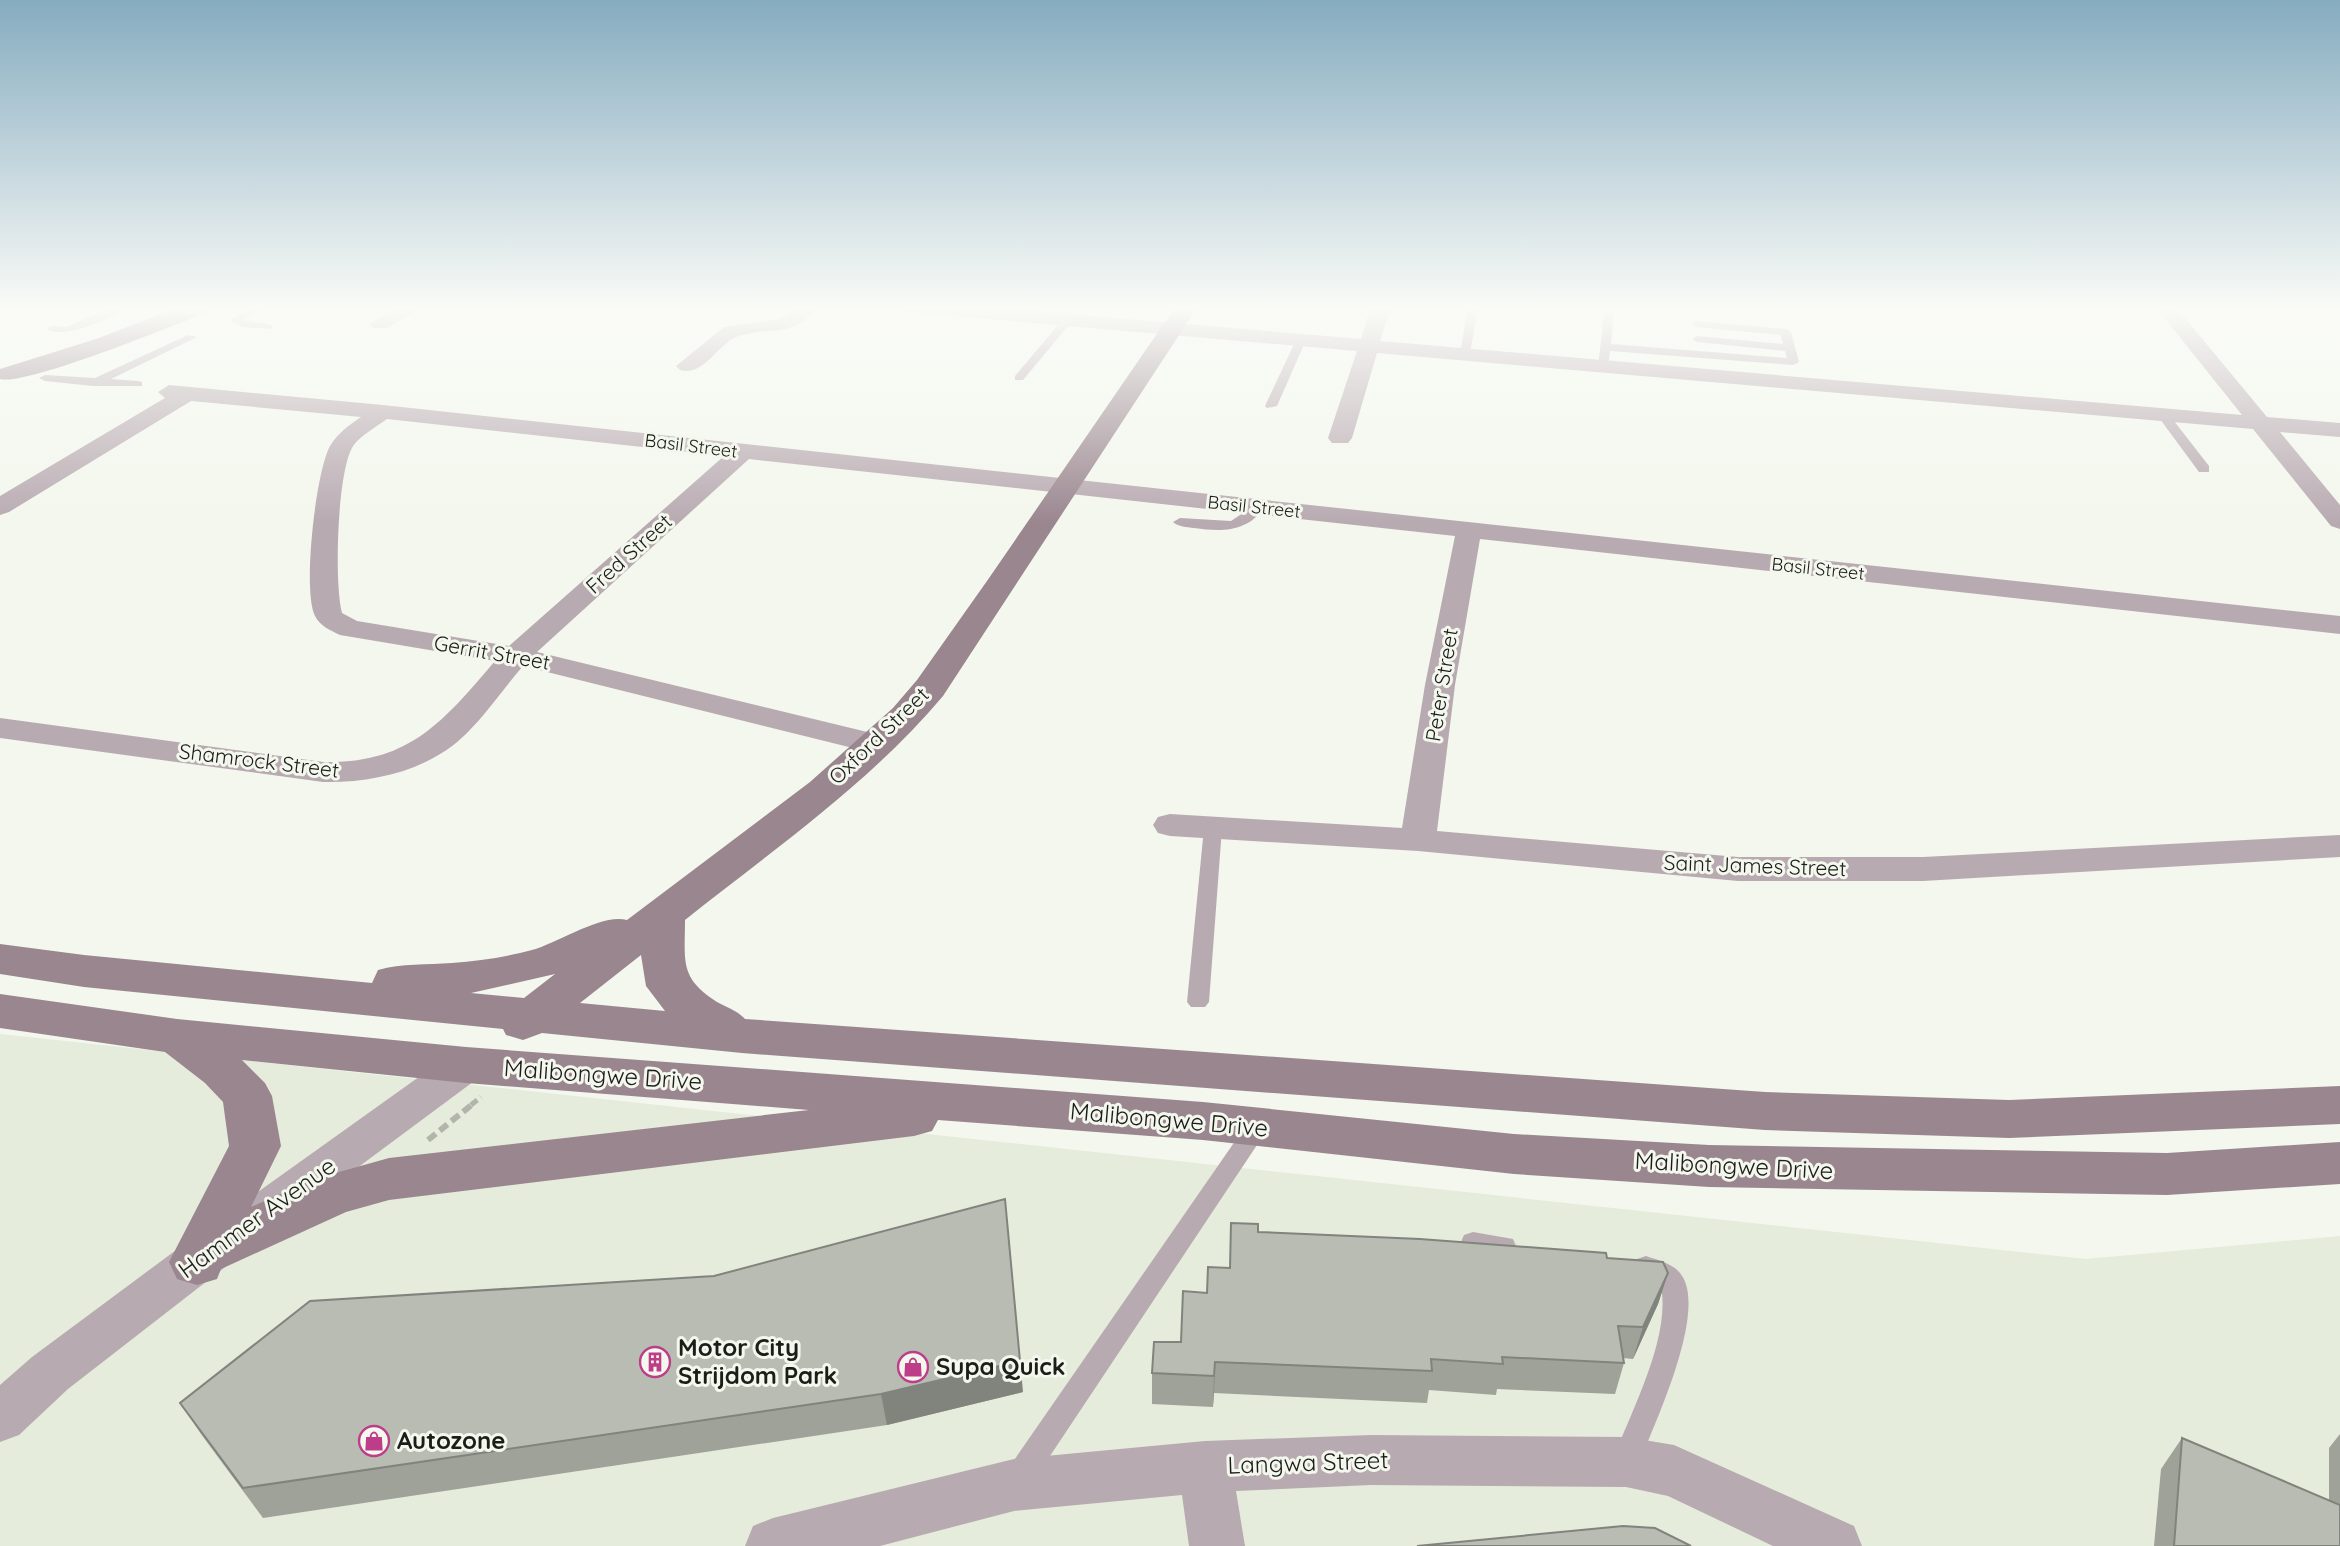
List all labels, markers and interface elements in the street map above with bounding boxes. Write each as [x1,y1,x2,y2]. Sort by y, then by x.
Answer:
street label: Basil Street [643,428,739,463]
street label: Basil Street [1207,490,1302,523]
street label: Fred Street [580,508,677,599]
street label: Basil Street [1771,552,1866,585]
street label: Peter Street [1419,626,1463,743]
street label: Gerrit Street [432,629,552,675]
street label: Oxford Street [823,681,934,789]
street label: Shamrock Street [178,737,341,783]
street label: Saint James Street [1663,849,1847,881]
street label: Malibongwe Drive [503,1052,703,1096]
street label: Malibongwe Drive [1069,1095,1269,1143]
street label: Malibongwe Drive [1634,1145,1834,1185]
street label: Hammer Avenue [172,1150,341,1284]
place label: Motor City Strijdom Park [678,1332,837,1390]
building icon: Motor City Strijdom Park [638,1345,672,1379]
shop icon: Supa Quick [896,1350,930,1384]
place label: Supa Quick [936,1351,1065,1381]
shop icon: Autozone [357,1424,391,1458]
place label: Autozone [397,1425,505,1455]
street label: Langwa Street [1227,1444,1389,1480]

